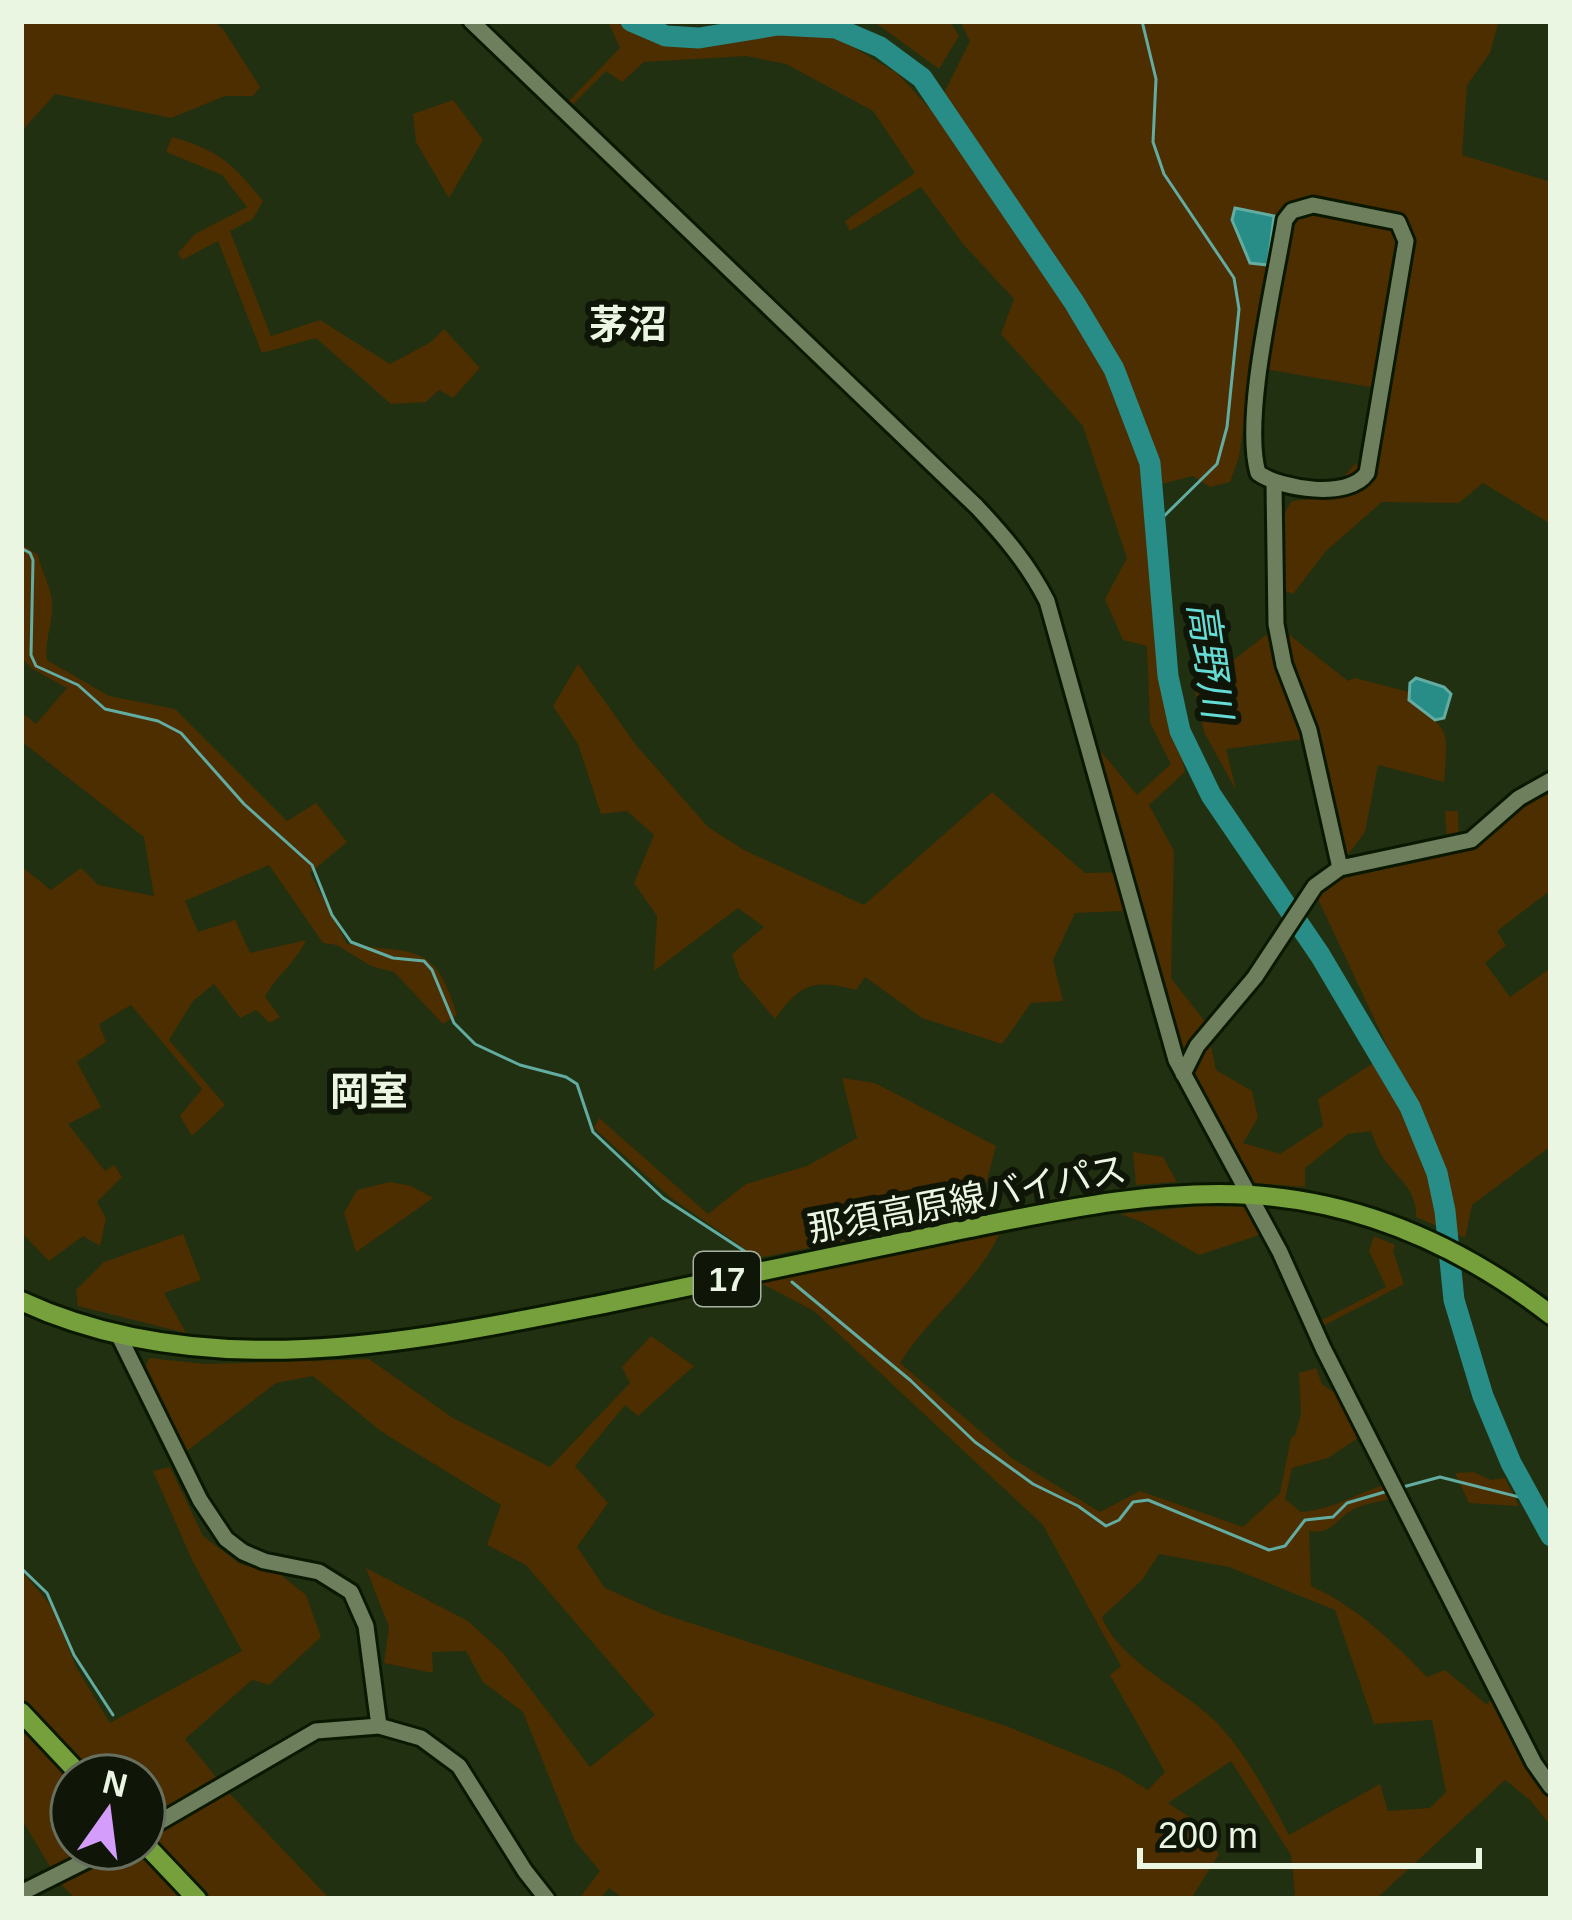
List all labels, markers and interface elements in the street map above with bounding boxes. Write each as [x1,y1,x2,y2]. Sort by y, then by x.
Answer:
district label: 茅沼 [589,303,667,346]
water label: 高野川 [1181,599,1240,725]
district label: 岡室 [330,1070,408,1113]
street label: 那須高原線バイパス [804,1148,1130,1250]
road number: 17 [694,1252,760,1306]
north arrow [48,1752,168,1872]
text: N [99,1763,131,1804]
scale bar [1140,1794,1479,1868]
text: 200 m [1158,1815,1258,1856]

